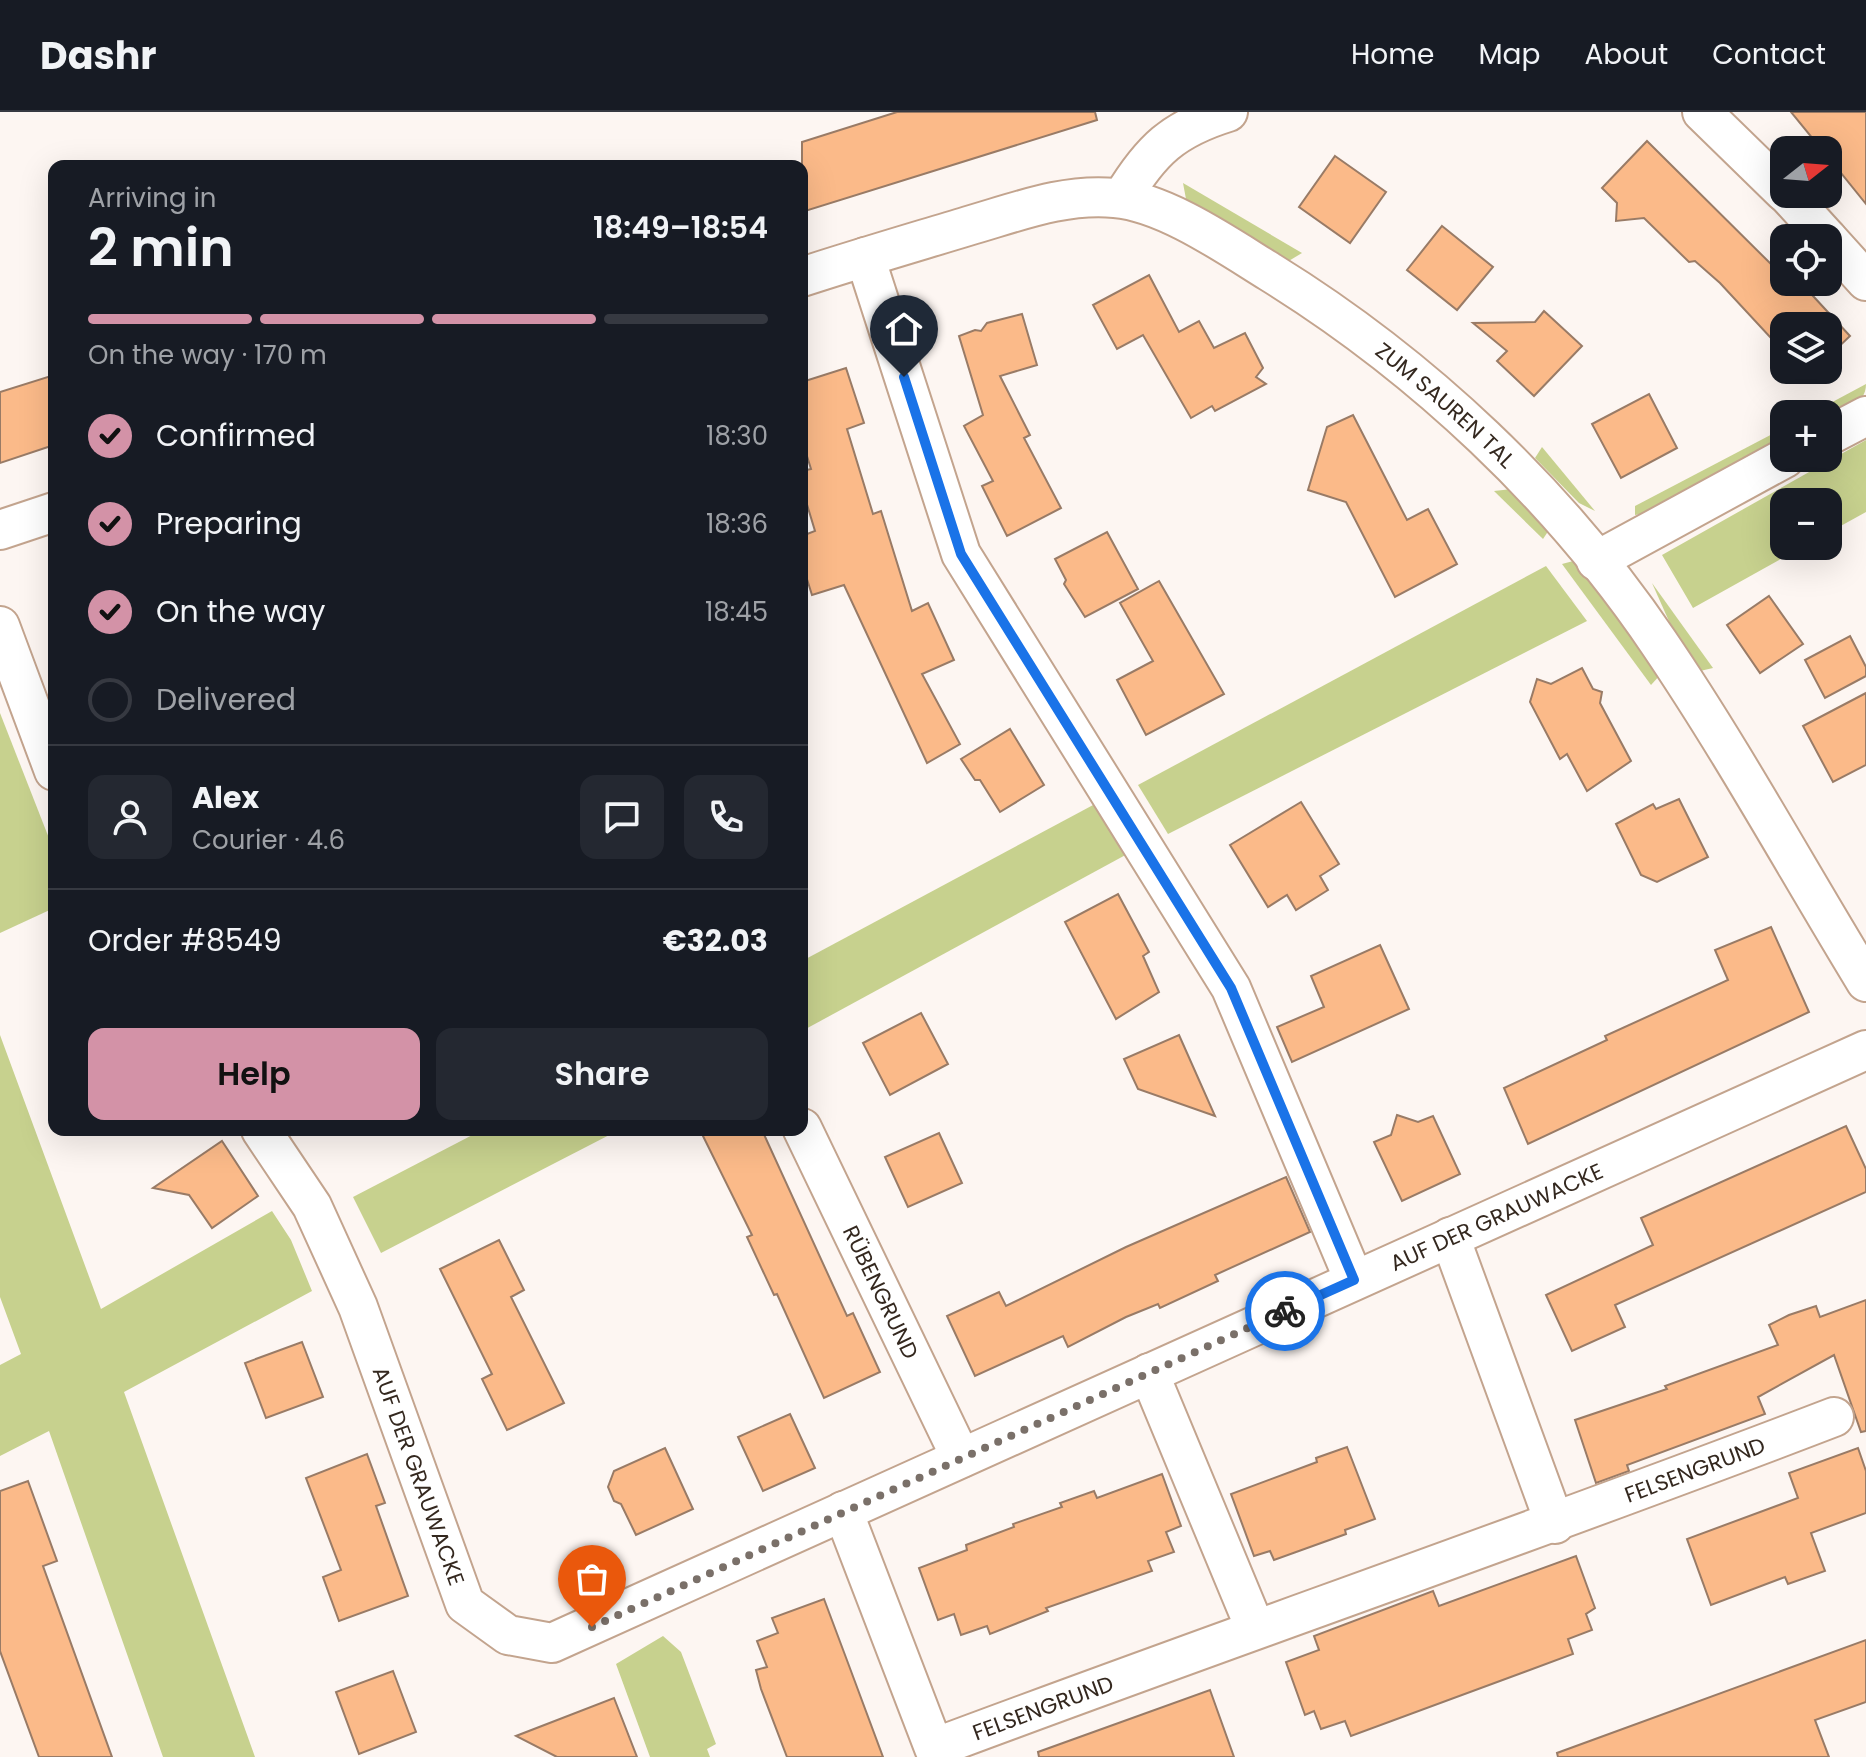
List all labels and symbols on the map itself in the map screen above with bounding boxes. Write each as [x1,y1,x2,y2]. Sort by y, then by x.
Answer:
north arrow [1770,136,1842,208]
pin [870,295,938,377]
street label: ZUM SAUREN TAL [1369,335,1522,475]
street label: AUF DER GRAUWACKE [1385,1156,1608,1279]
street label: RÜBENGRUND [835,1220,926,1364]
courier [1245,1271,1325,1351]
street label: AUF DER GRAUWACKE [365,1362,472,1590]
street label: FELSENGRUND [1620,1430,1770,1511]
pin [558,1545,626,1627]
street label: FELSENGRUND [968,1668,1118,1748]

